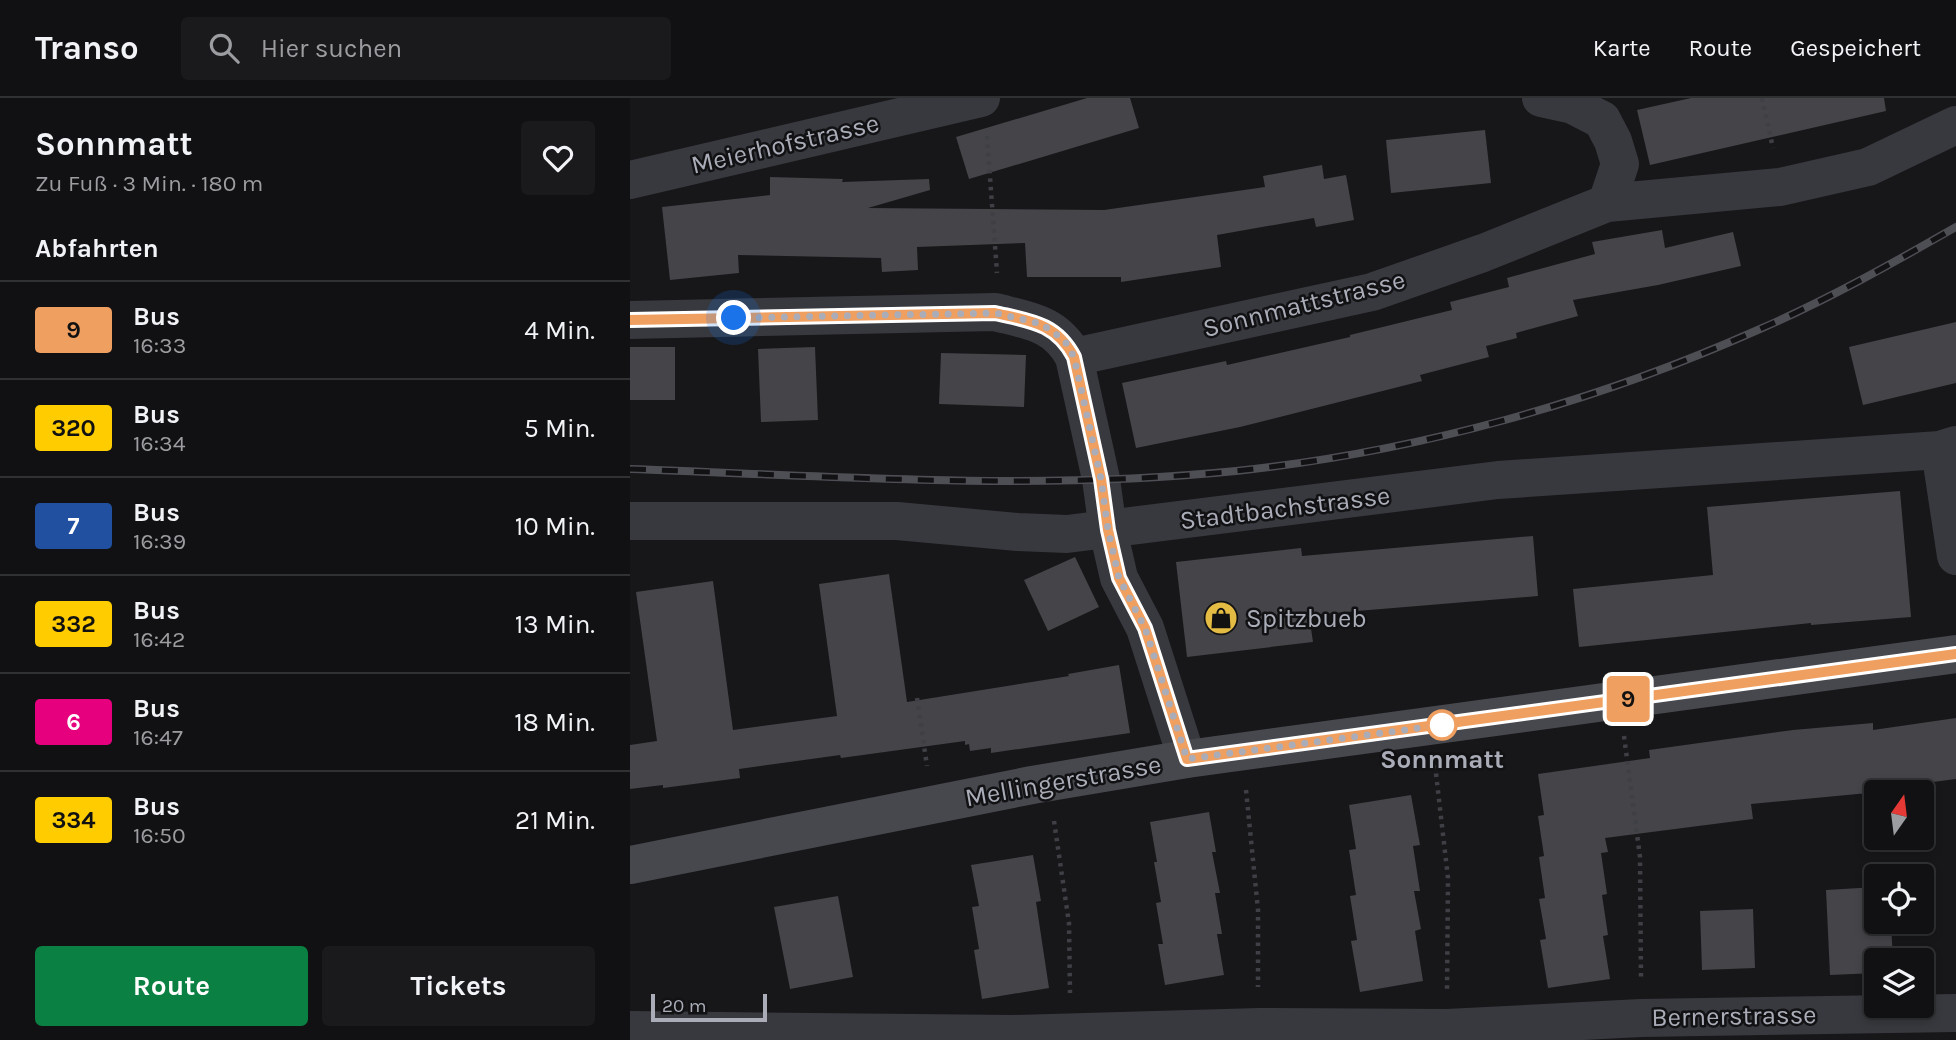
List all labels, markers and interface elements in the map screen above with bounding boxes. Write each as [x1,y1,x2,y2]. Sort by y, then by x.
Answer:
search box [181,17,671,80]
text: Transo [35,29,139,67]
icon: search [205,29,243,67]
text: Hier suchen [261,33,402,64]
text: Karte [1593,34,1651,62]
text: Route [1689,34,1752,62]
text: Gespeichert [1790,34,1921,62]
street label: Meierhofstrasse [688,107,882,181]
button: heart [521,121,595,195]
text: Sonnmatt [35,125,193,163]
text: Zu Fuß · 3 Min. · 180 m [35,170,263,197]
text: Abfahrten [35,233,159,264]
street label: Sonnmattstrasse [1200,264,1408,344]
your location [716,300,751,335]
text: Bus [133,301,180,332]
text: 4 Min. [524,315,595,346]
text: 9 [66,316,81,344]
text: 16:33 [133,332,186,359]
text: Bus [133,399,180,430]
text: 5 Min. [524,413,595,444]
text: 320 [51,414,96,442]
text: 16:34 [133,430,186,457]
street label: Stadtbachstrasse [1178,480,1392,536]
text: Bus [133,497,180,528]
text: 10 Min. [515,511,595,542]
text: 7 [68,512,79,540]
text: 16:39 [133,528,186,555]
text: Bus [133,595,180,626]
shop icon: Spitzbueb [1202,599,1240,637]
place label: Spitzbueb [1246,603,1367,634]
text: 13 Min. [515,609,595,640]
text: 332 [51,610,96,638]
text: 16:42 [133,626,185,653]
line badge: 9 [1605,676,1651,722]
text: 9 [1621,685,1635,713]
text: Bus [133,693,180,724]
text: 18 Min. [514,707,595,738]
text: 6 [66,708,81,736]
marker: Sonnmatt [1427,710,1457,740]
text: 16:47 [133,724,183,751]
place label: Sonnmatt [1380,744,1504,775]
street label: Mellingerstrasse [962,748,1164,814]
north arrow [1864,780,1934,850]
map controls [1864,780,1934,1018]
text: Bus [133,791,180,822]
text: 21 Min. [515,805,595,836]
text: 334 [51,806,96,834]
text: 16:50 [133,822,186,849]
button: locate [1864,864,1934,934]
button: Route [35,946,308,1026]
button: Tickets [322,946,595,1026]
button: layers [1864,948,1934,1018]
scale bar [651,991,766,1023]
text: 20 m [662,995,707,1017]
street label: Bernerstrasse [1651,999,1817,1033]

